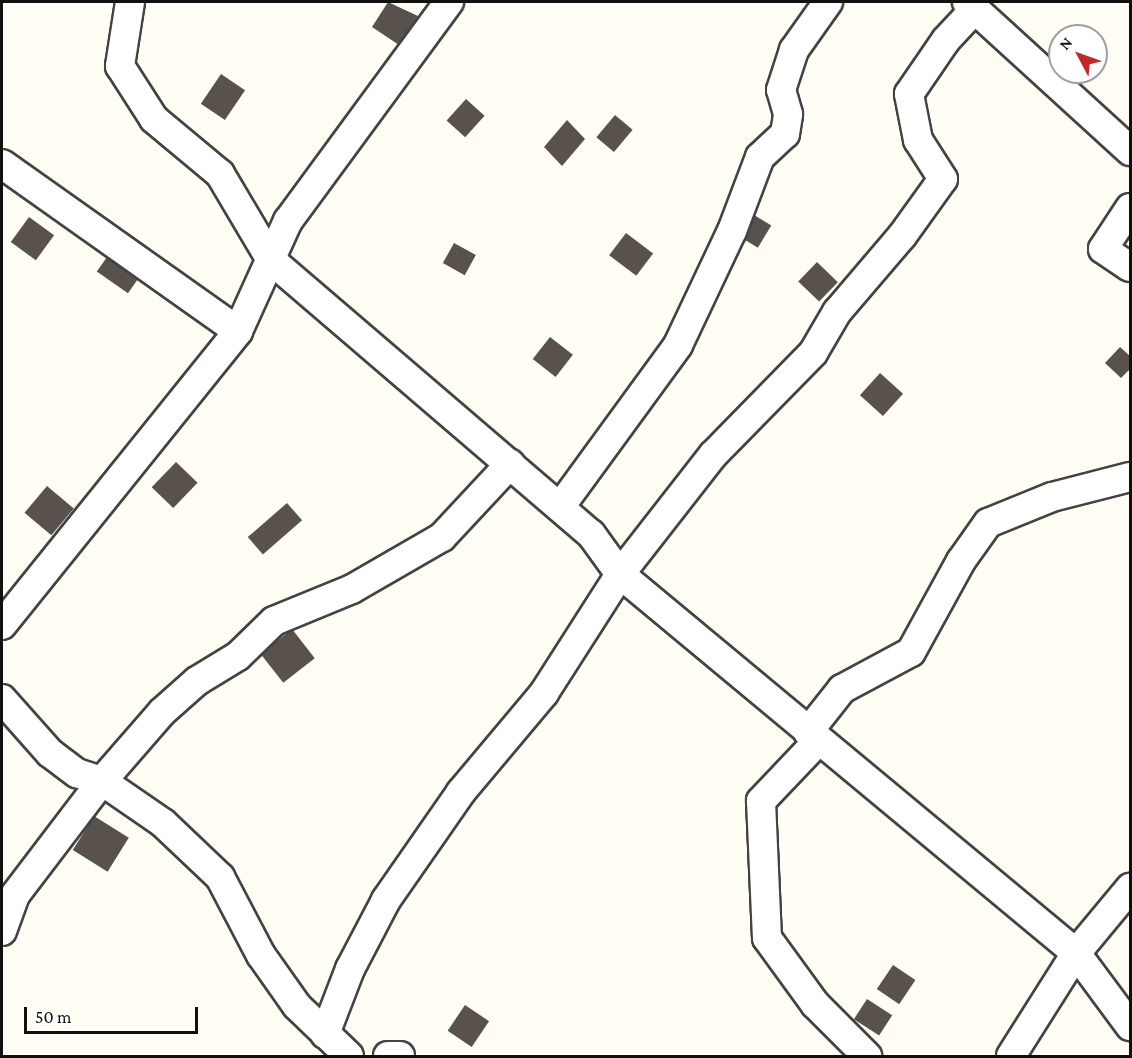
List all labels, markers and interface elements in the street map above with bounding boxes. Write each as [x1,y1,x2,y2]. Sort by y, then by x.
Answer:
north arrow [1048,24,1108,84]
text: N [1056,33,1076,53]
scale bar [27,995,201,1033]
text: 50 m [35,1007,72,1027]

